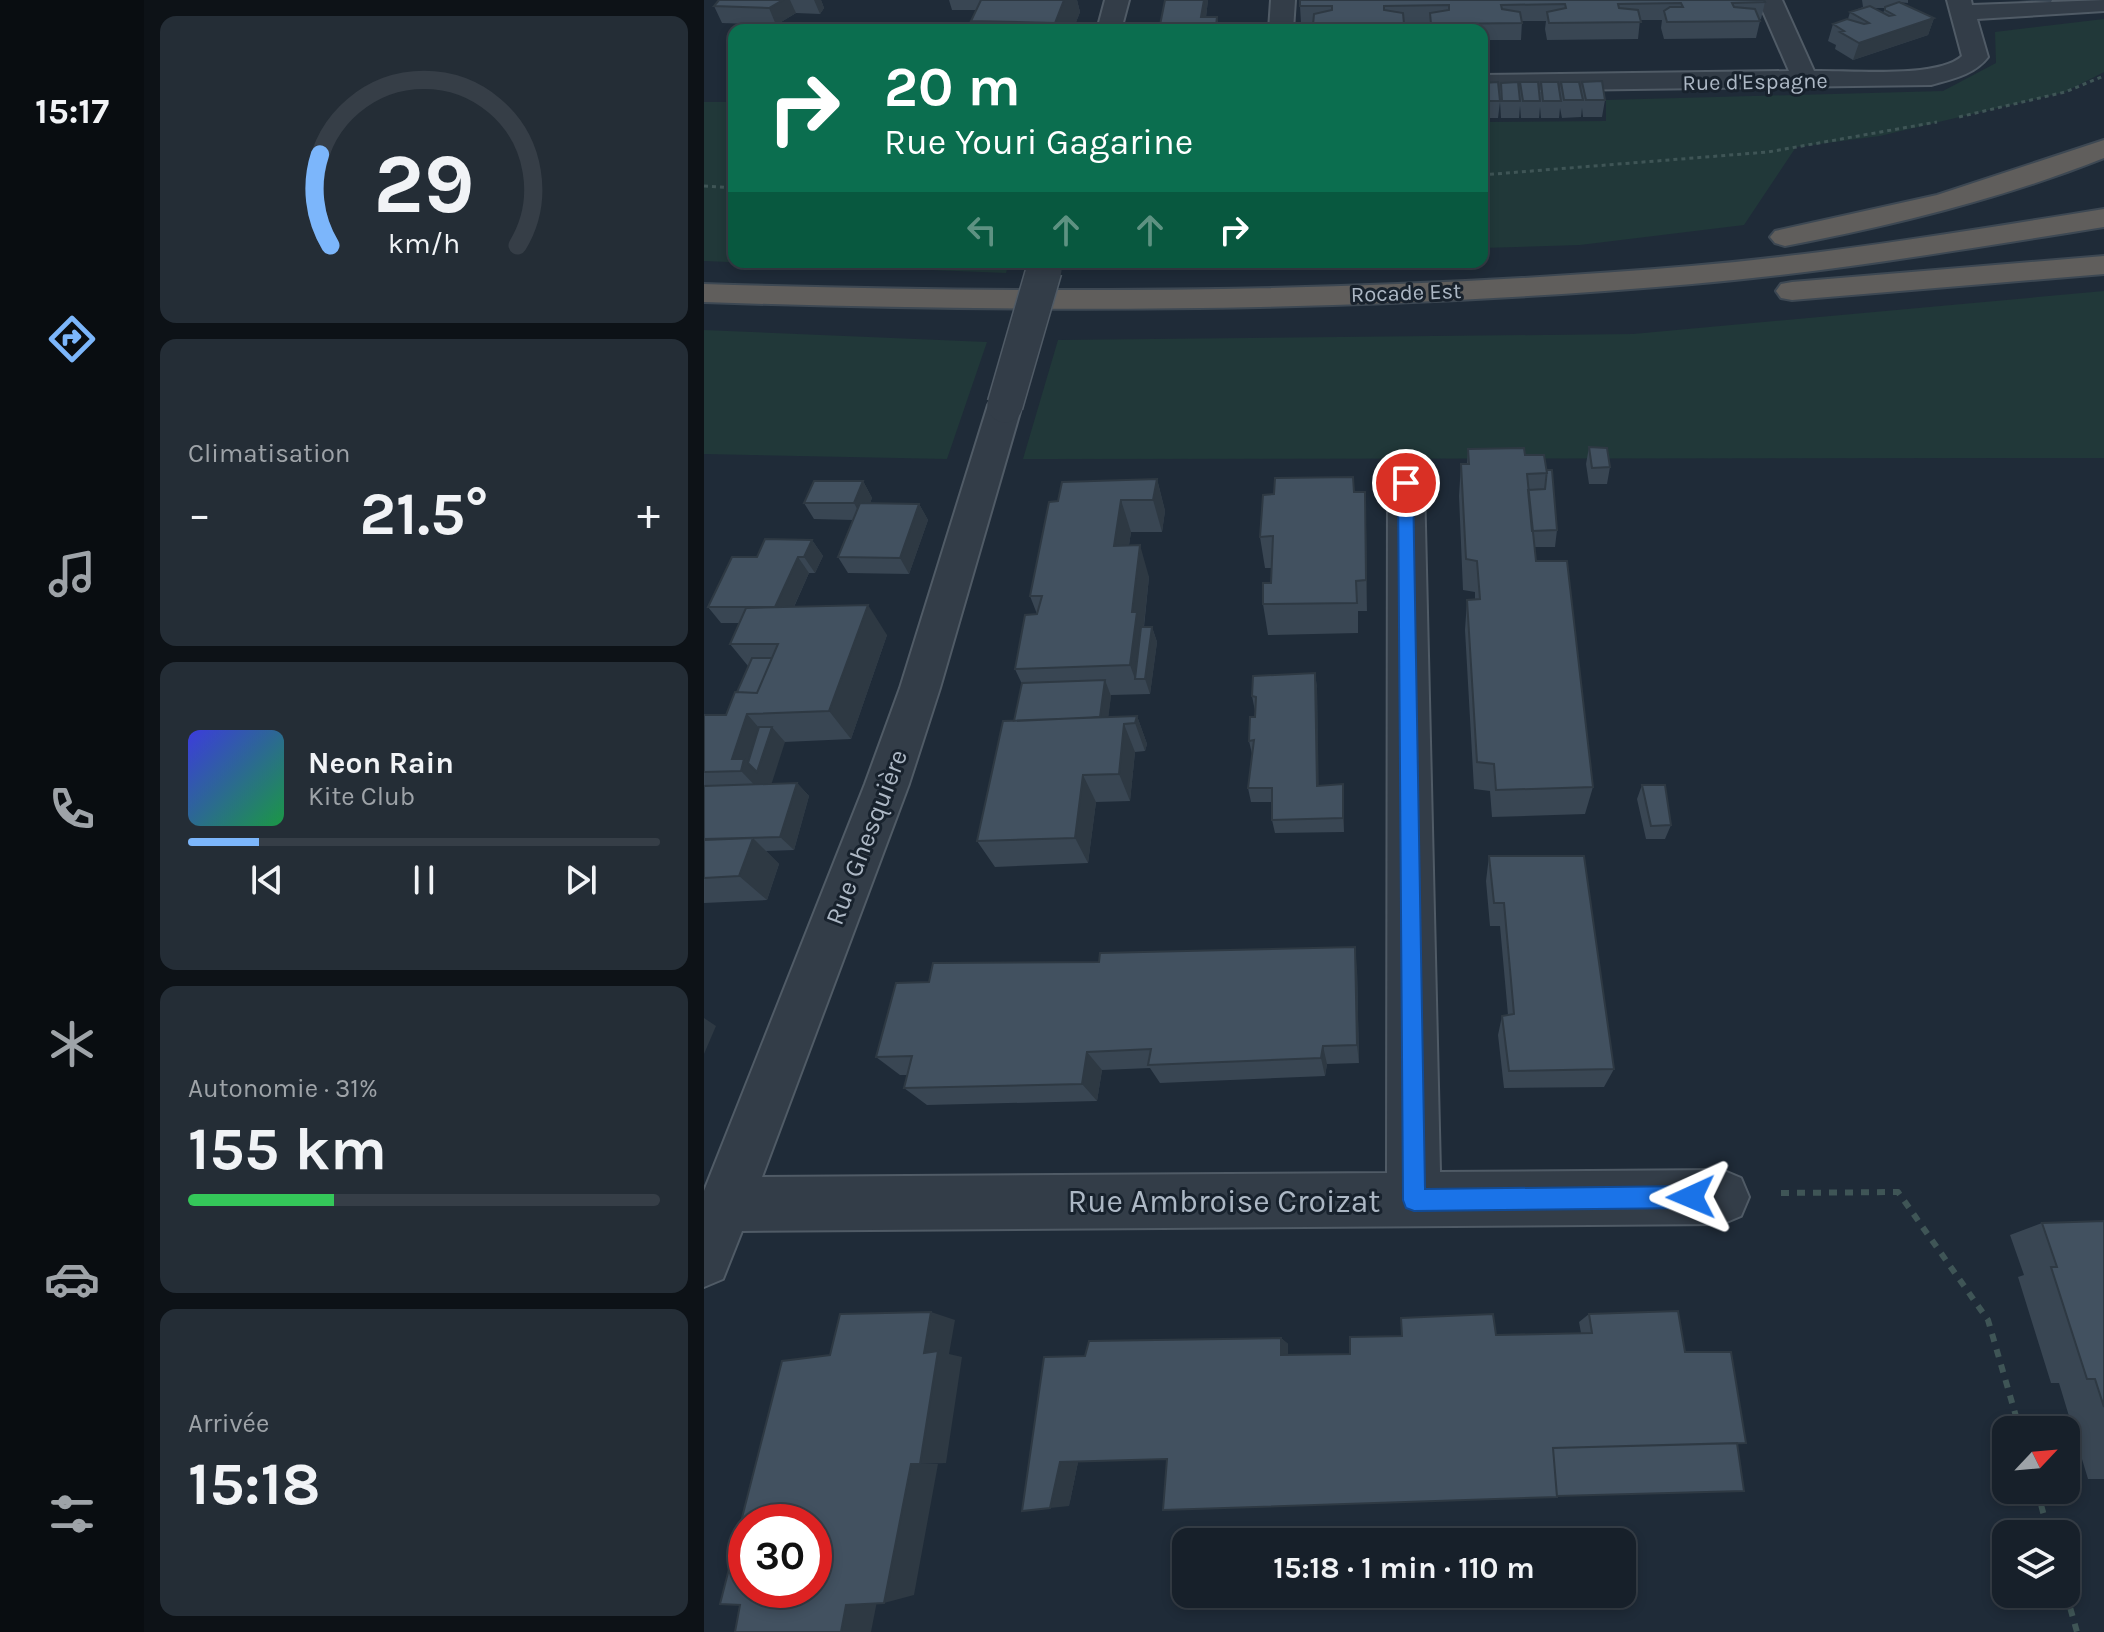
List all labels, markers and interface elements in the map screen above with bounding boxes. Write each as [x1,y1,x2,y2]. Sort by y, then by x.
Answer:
text: 20 m [884,54,1021,119]
icon: right [752,56,856,160]
street label: Rue d'Espagne [1682,68,1828,96]
text: 15:17 [35,90,109,132]
text: Rue Youri Gagarine [884,121,1193,163]
text: 29 [373,135,475,232]
icon: left [960,208,1004,252]
icon: ahead [1044,208,1088,252]
icon: ahead [1128,208,1172,252]
icon: right [1212,208,1256,252]
text: km/h [388,227,460,260]
street label: Rocade Est [1350,278,1462,308]
icon: directions [44,311,100,367]
text: Climatisation [188,438,351,469]
pin [1372,449,1440,517]
icon: arrive [1384,461,1428,505]
text: 21.5° [360,479,488,549]
text: − [188,489,211,540]
text: + [637,489,660,540]
icon: music [44,546,100,602]
text: Neon Rain [308,745,454,781]
street label: Rue Ghesquière [819,745,914,929]
icon: phone [44,781,100,837]
text: Kite Club [308,781,415,812]
icon: previous [245,858,289,902]
icon: pause [402,858,446,902]
icon: next [559,858,603,902]
icon: climate [44,1016,100,1072]
text: Autonomie · 31% [188,1073,378,1104]
text: 155 km [188,1114,387,1184]
position arrow [1649,1155,1733,1239]
street label: Rue Ambroise Croizat [1068,1183,1380,1220]
icon: car [44,1251,100,1307]
text: Arrivée [188,1408,269,1439]
north arrow [1992,1416,2080,1504]
map controls [1992,1416,2080,1608]
text: 15:18 [188,1449,321,1519]
icon: filters [44,1486,100,1542]
speed limit sign: 30 [728,1504,832,1608]
button: layers [1992,1520,2080,1608]
text: 15:18 · 1 min · 110 m [1273,1550,1535,1586]

